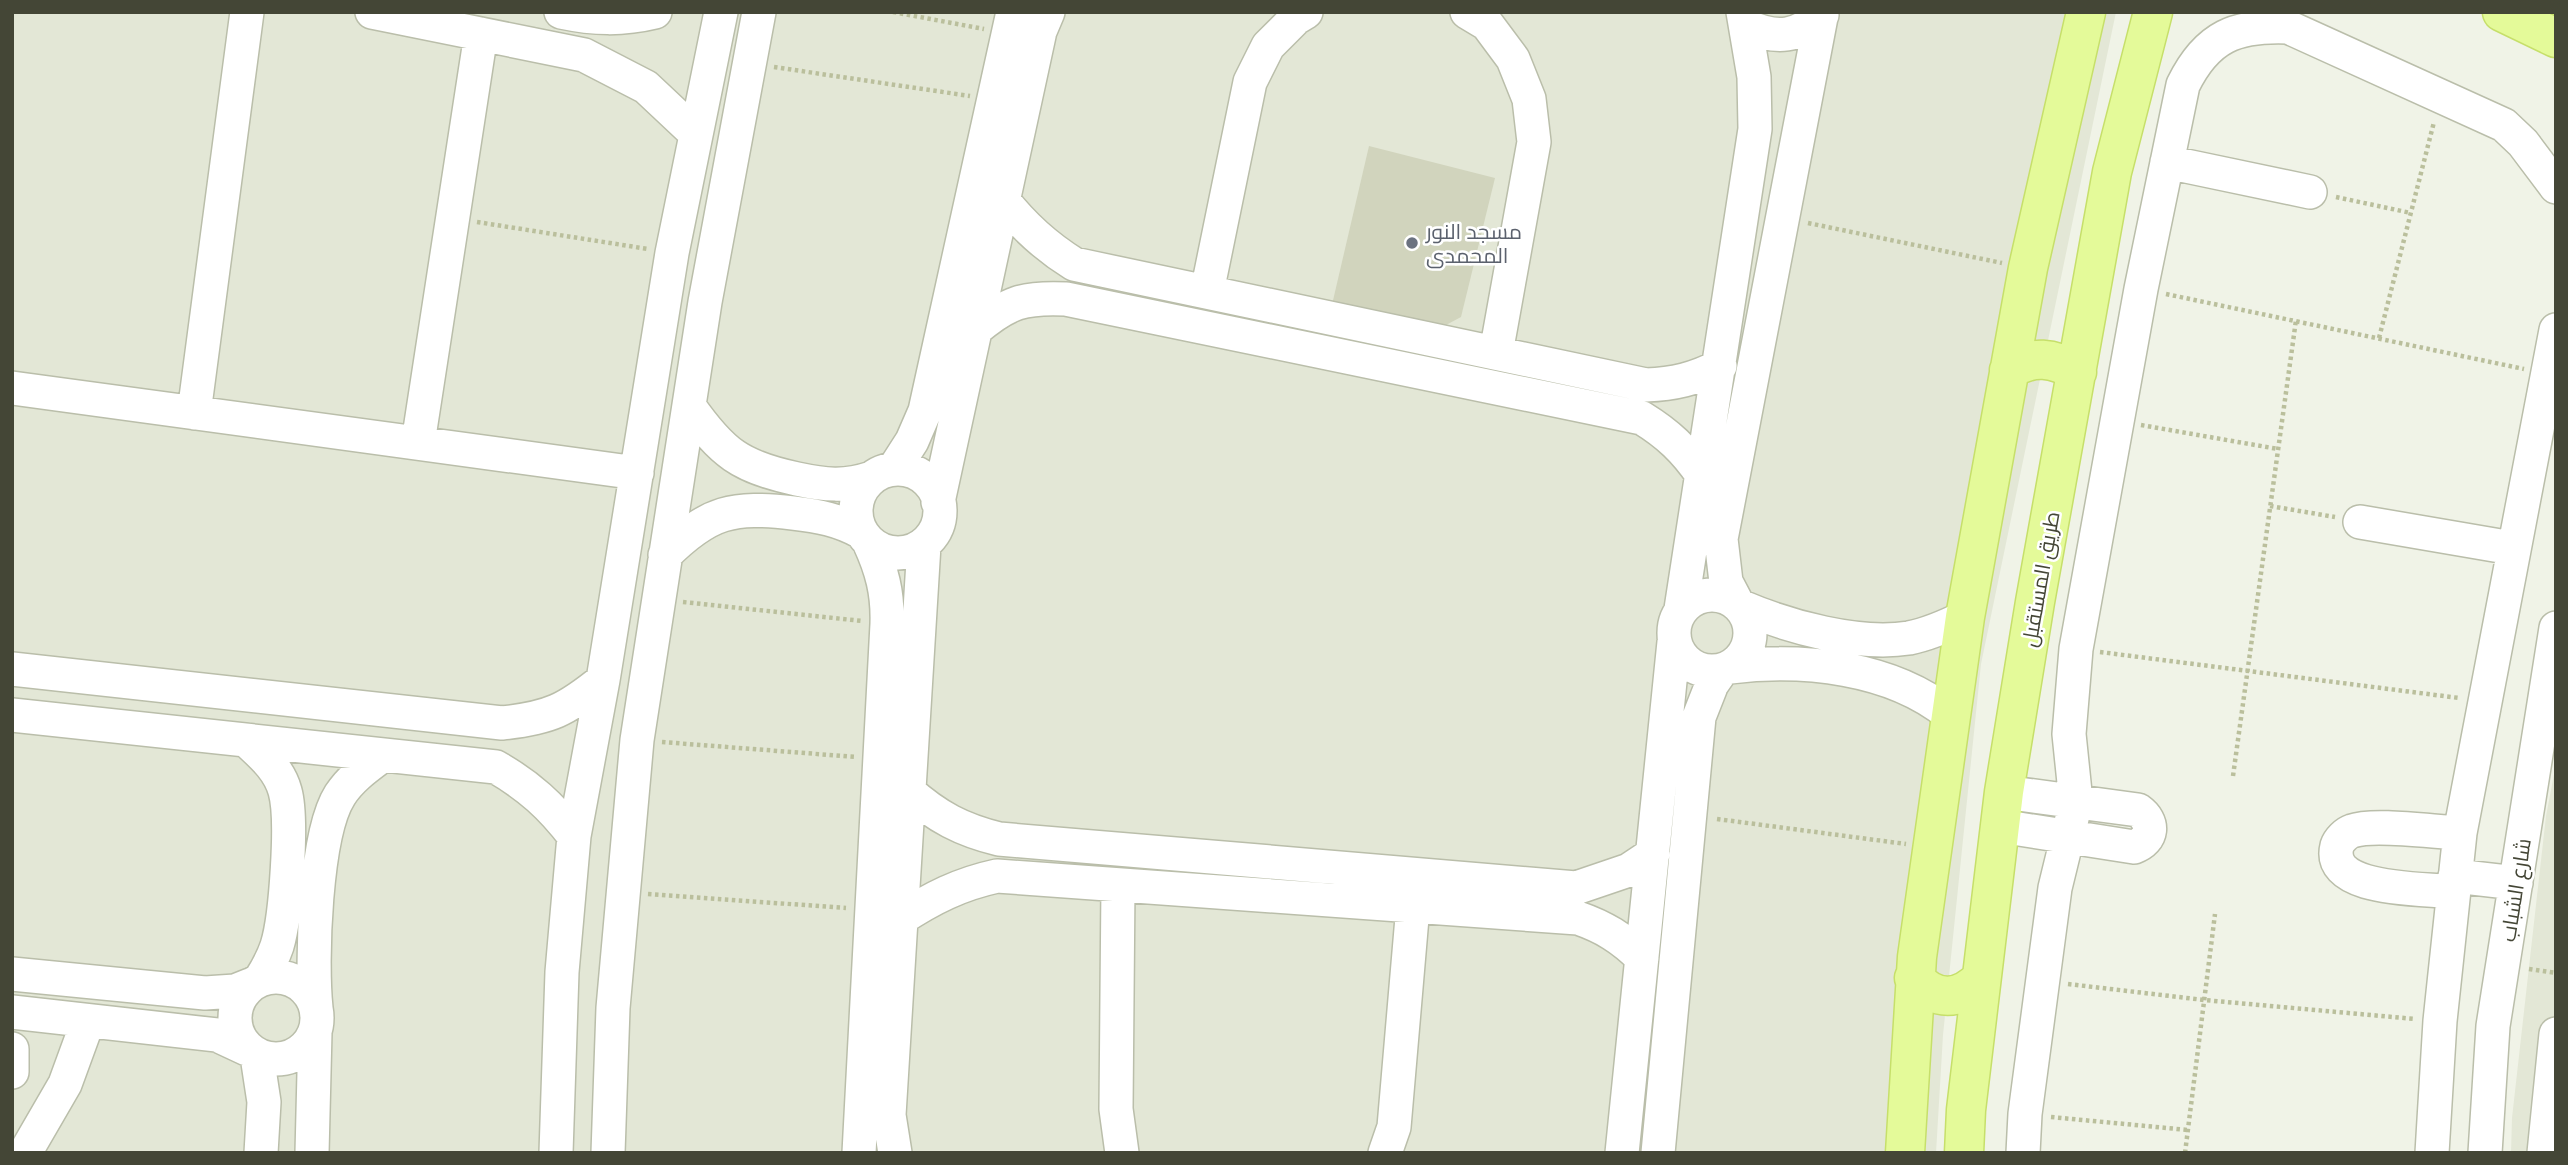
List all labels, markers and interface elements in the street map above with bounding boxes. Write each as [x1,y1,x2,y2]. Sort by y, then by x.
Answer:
place label: مسجد النور المحمدى [1425,218,1522,269]
marker: مسجد النور المحمدى [1404,235,1420,251]
street label: طريق المستقبل [2015,509,2066,649]
street label: شارع الشباب [2494,836,2538,944]

